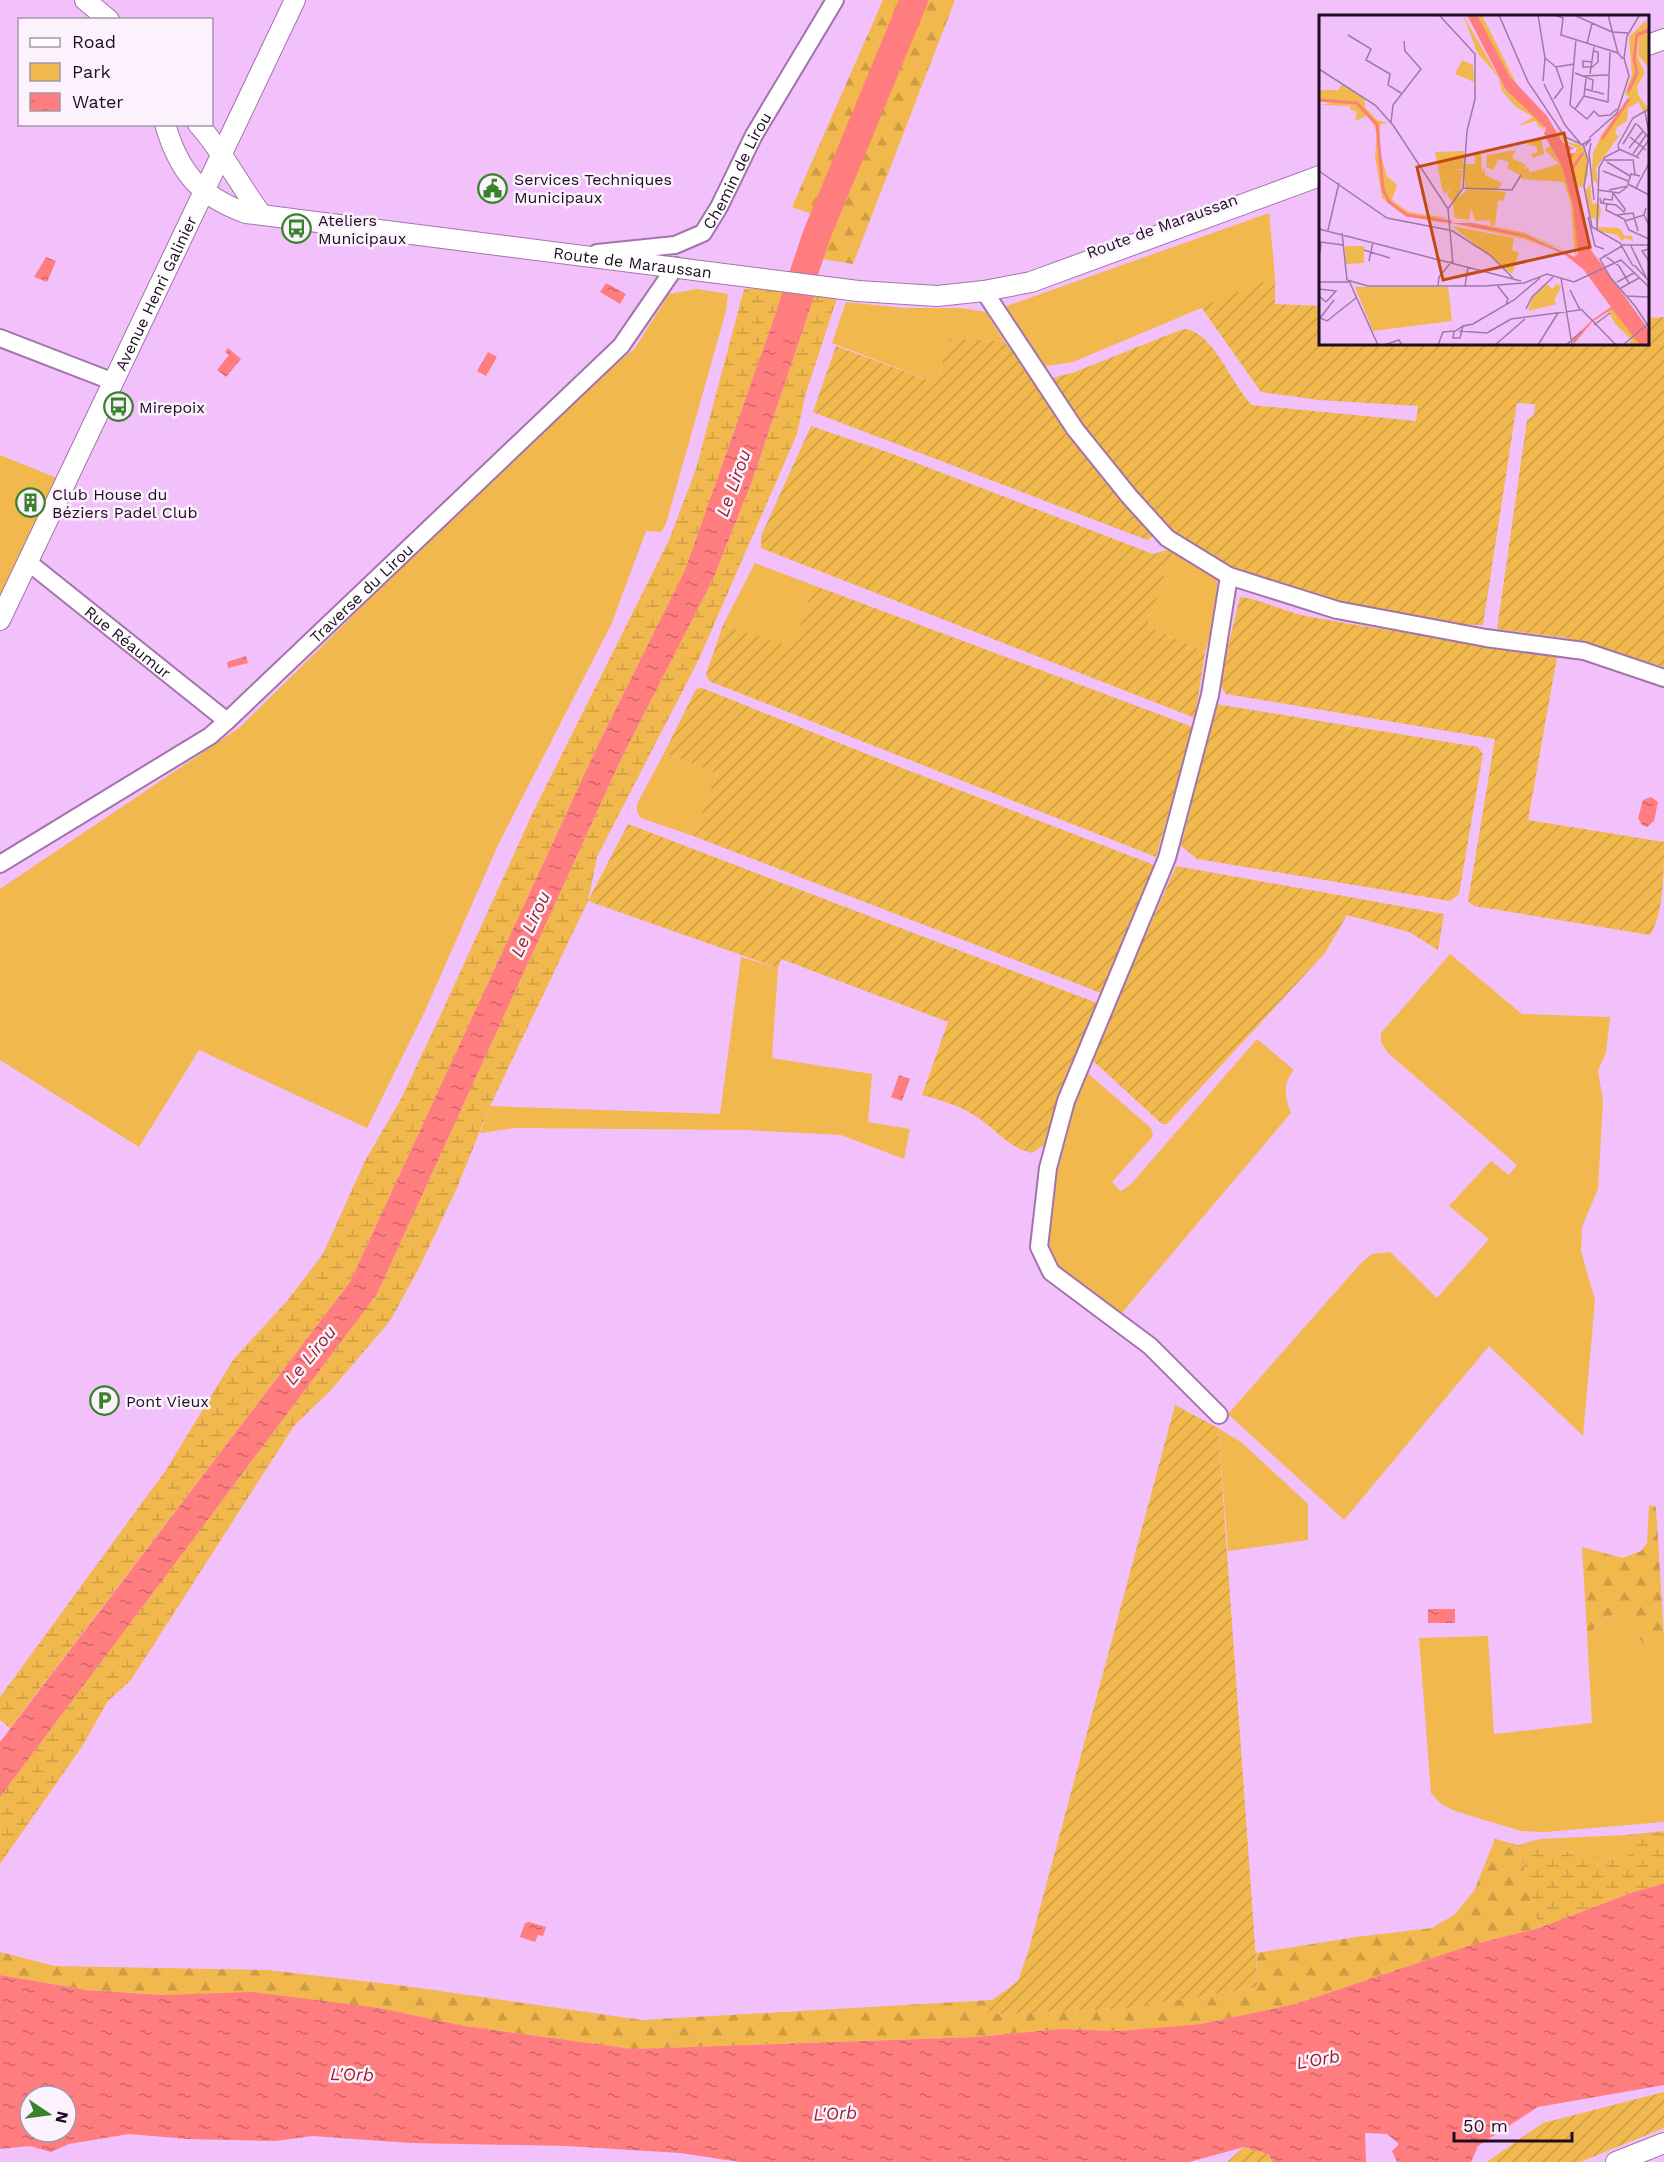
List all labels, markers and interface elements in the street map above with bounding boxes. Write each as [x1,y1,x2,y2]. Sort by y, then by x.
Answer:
inset map [1319,15,1649,345]
legend [18,18,213,126]
text: Road [72,31,116,52]
text: Park [72,61,111,82]
text: Water [72,91,124,112]
street label: Chemin de Lirou [698,108,775,232]
place label: Services Techniques Municipaux [514,170,672,207]
public building icon: Services Techniques Municipaux [477,172,509,204]
street label: Route de Maraussan [1084,190,1240,262]
place label: Ateliers Municipaux [318,211,406,248]
street label: Avenue Henri Galinier [111,212,201,373]
bus stop icon: Ateliers Municipaux [281,213,313,245]
street label: Route de Maraussan [552,243,713,282]
bus stop icon: Mirepoix [102,391,134,423]
place label: Mirepoix [139,398,205,417]
water label: Le Lirou [711,446,755,519]
place label: Club House du Béziers Padel Club [52,485,197,522]
building icon: Club House du Béziers Padel Club [15,487,47,519]
street label: Traverse du Lirou [306,540,417,647]
street label: Rue Réaumur [81,602,175,682]
water label: Le Lirou [506,888,554,960]
water label: Le Lirou [280,1321,340,1389]
parking icon: Pont Vieux [89,1385,121,1417]
place label: Pont Vieux [126,1392,209,1411]
water label: L'Orb [1295,2045,1341,2073]
water label: L'Orb [330,2063,374,2085]
north arrow [18,2084,78,2144]
water label: L'Orb [813,2101,857,2125]
scale bar [1454,2105,1572,2143]
text: N [52,2109,73,2125]
text: 50 m [1463,2115,1508,2136]

